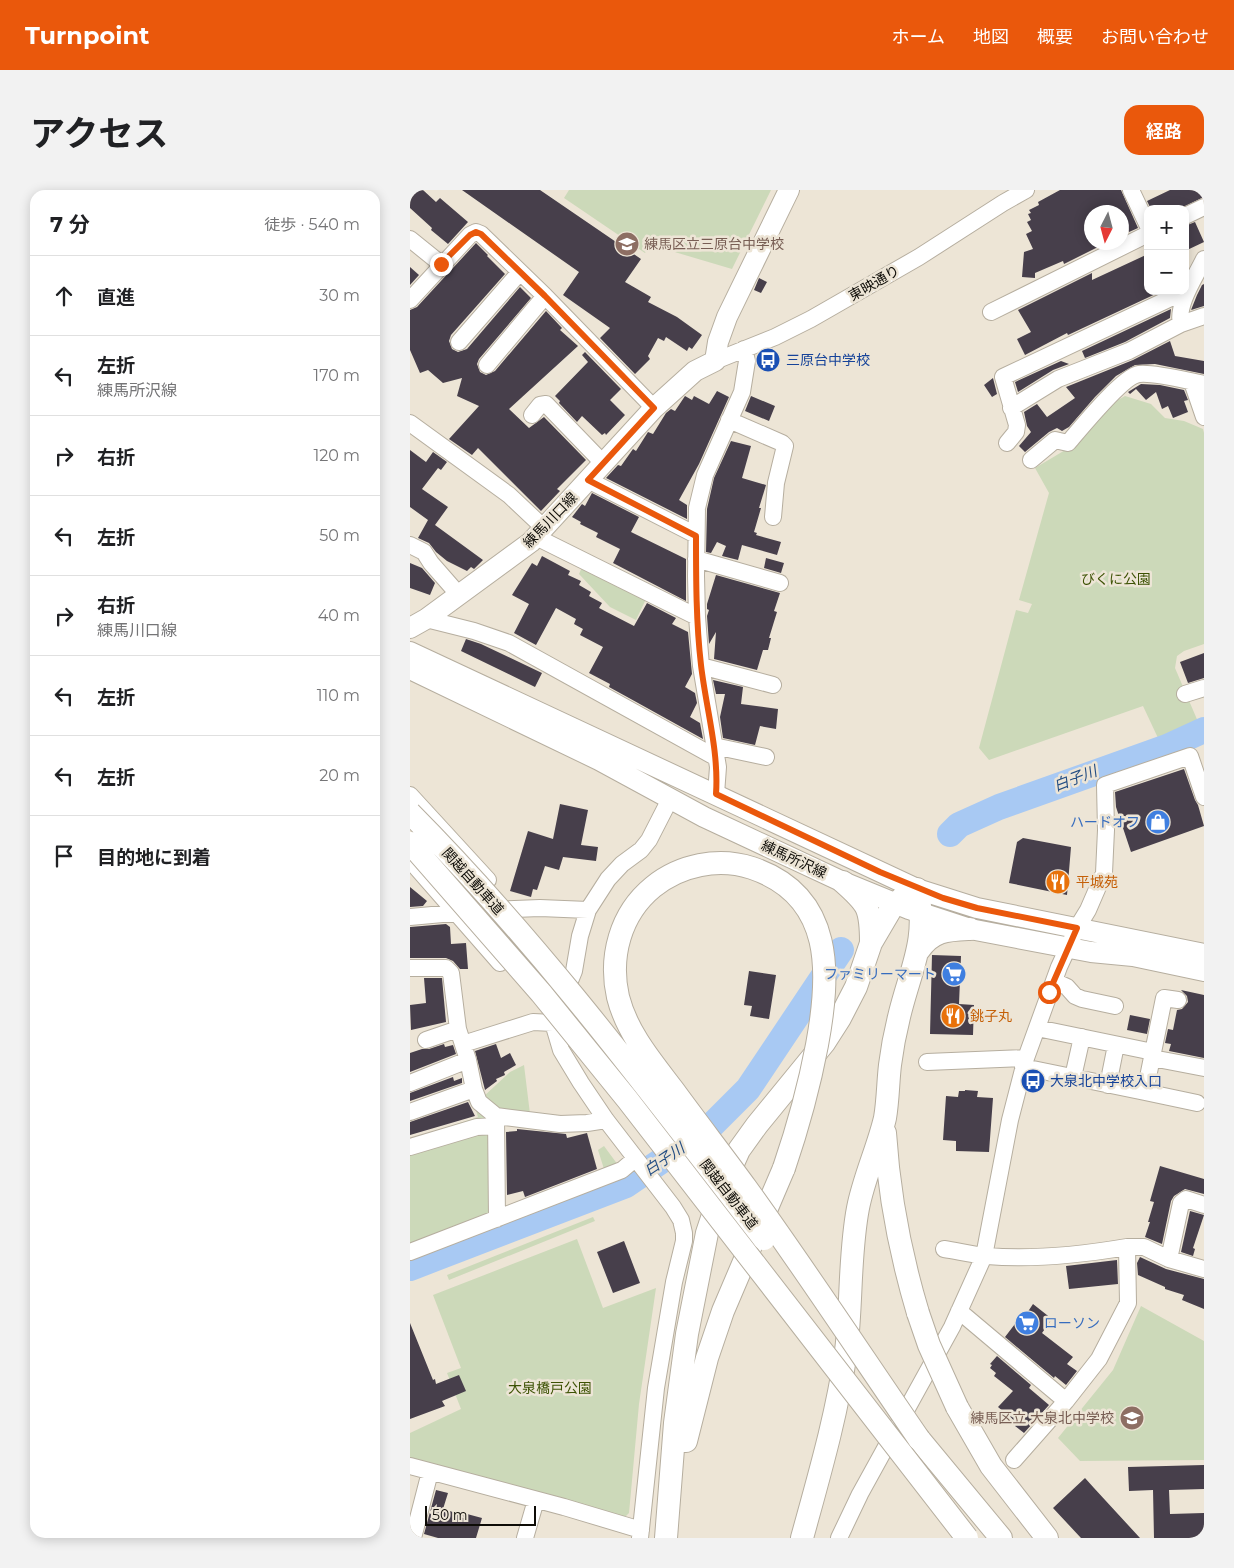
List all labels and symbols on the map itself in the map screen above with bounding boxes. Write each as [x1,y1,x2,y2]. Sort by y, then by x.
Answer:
north arrow [1084,205,1129,250]
school or university icon: 練馬区立三原台中学校 [614,231,640,257]
place label: 練馬区立三原台中学校 [644,235,784,253]
route end [430,253,453,276]
street label: 東映通り [845,261,903,305]
bus stop icon: 三原台中学校 [755,347,781,373]
place label: 三原台中学校 [786,351,870,369]
street label: 練馬川口線 [519,489,581,551]
park label: びくに公園 [1081,570,1151,588]
water label: 白子川 [1051,760,1101,795]
shop icon: ハードオフ [1145,809,1171,835]
place label: ハードオフ [1070,813,1140,831]
street label: 練馬所沢線 [758,836,830,882]
street label: 関越自動車道 [438,844,508,918]
restaurant icon: 平城苑 [1045,869,1071,895]
place label: 平城苑 [1076,873,1118,891]
supermarket icon: ファミリーマート [941,961,967,987]
place label: ファミリーマート [824,965,936,983]
route start [1038,981,1061,1004]
restaurant icon: 銚子丸 [940,1003,966,1029]
place label: 銚子丸 [970,1007,1012,1025]
bus stop icon: 大泉北中学校入口 [1020,1068,1046,1094]
place label: 大泉北中学校入口 [1050,1072,1162,1090]
water label: 白子川 [640,1137,690,1179]
street label: 関越自動車道 [696,1155,762,1233]
supermarket icon: ローソン [1014,1310,1040,1336]
place label: ローソン [1044,1314,1100,1332]
park label: 大泉橋戸公園 [508,1379,592,1397]
school or university icon: 練馬区立 大泉北中学校 [1119,1405,1145,1431]
place label: 練馬区立 大泉北中学校 [970,1409,1114,1427]
scale bar [425,1503,536,1526]

